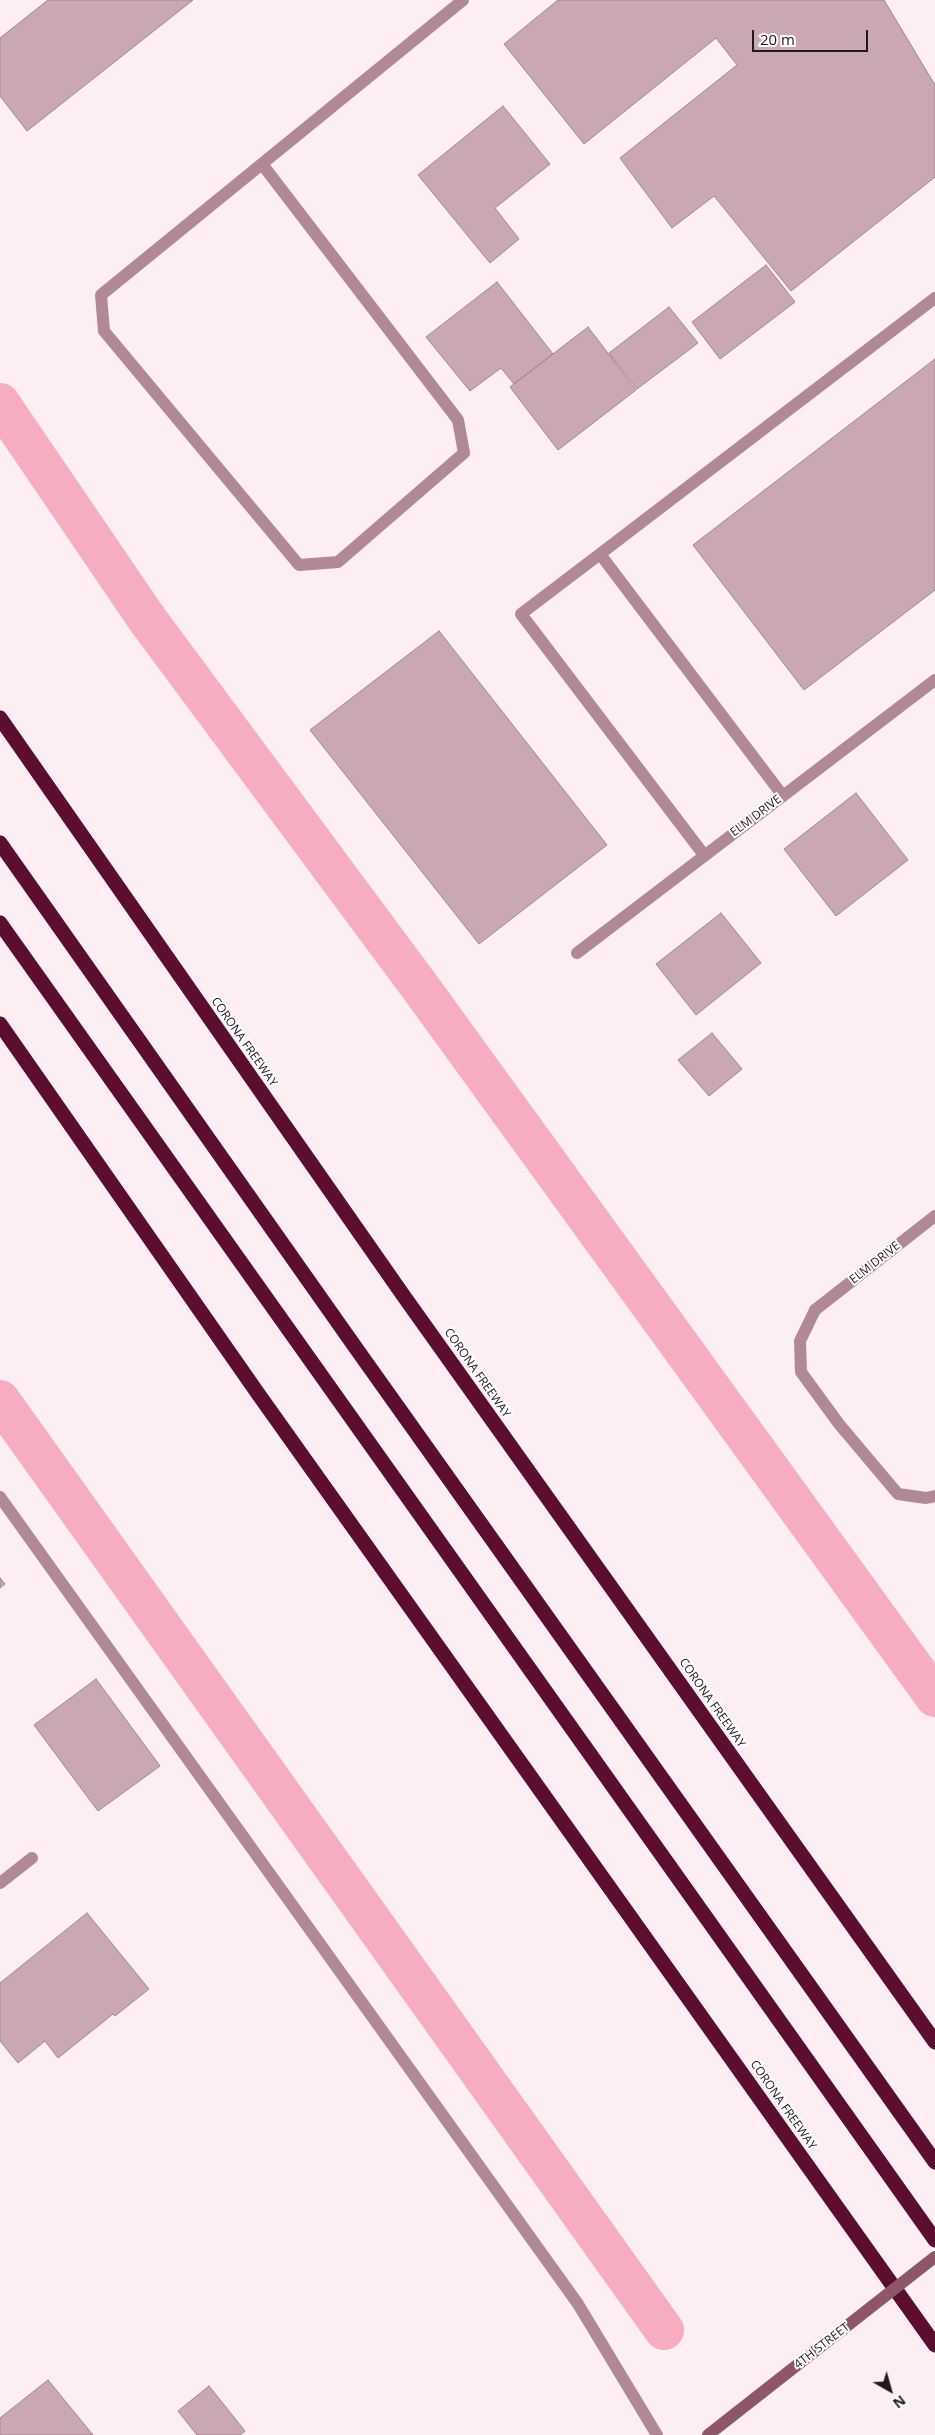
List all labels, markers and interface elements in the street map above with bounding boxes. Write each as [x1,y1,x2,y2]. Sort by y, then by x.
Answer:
scale bar [755,20,871,52]
text: 20 m [760,29,795,49]
street label: ELM DRIVE [728,792,784,840]
street label: CORONA FREEWAY [208,995,280,1089]
street label: ELM DRIVE [847,1239,903,1287]
street label: CORONA FREEWAY [441,1326,513,1420]
street label: CORONA FREEWAY [676,1656,748,1750]
street label: CORONA FREEWAY [747,2058,819,2152]
street label: 4TH STREET [792,2320,852,2372]
north arrow [865,2365,915,2415]
text: N [889,2391,910,2413]

